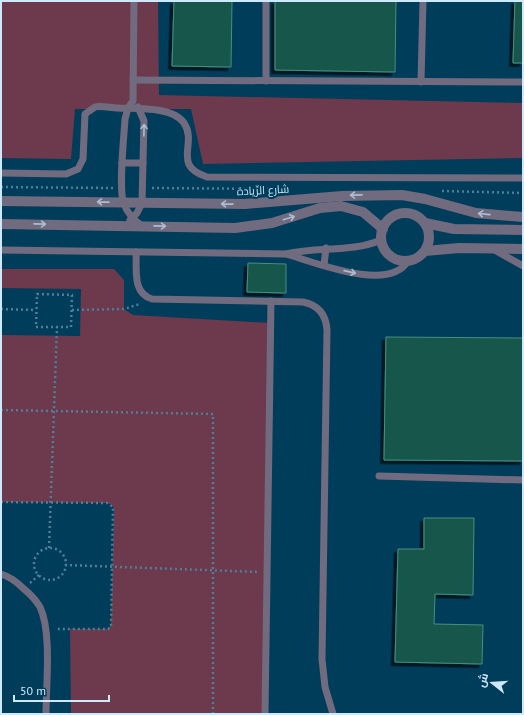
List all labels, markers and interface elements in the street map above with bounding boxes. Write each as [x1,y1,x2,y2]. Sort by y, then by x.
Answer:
one-way arrow [140,124,148,137]
street label: شارع الرِّيادة [237,182,290,199]
one-way arrow [350,191,363,199]
one-way arrow [97,199,110,206]
one-way arrow [221,200,234,208]
one-way arrow [478,211,491,218]
one-way arrow [283,213,295,221]
one-way arrow [33,220,46,228]
one-way arrow [153,222,166,230]
one-way arrow [343,269,356,277]
north arrow [472,663,512,703]
text: ش [474,671,491,689]
scale bar [14,677,109,703]
text: 50 m [20,683,46,698]

